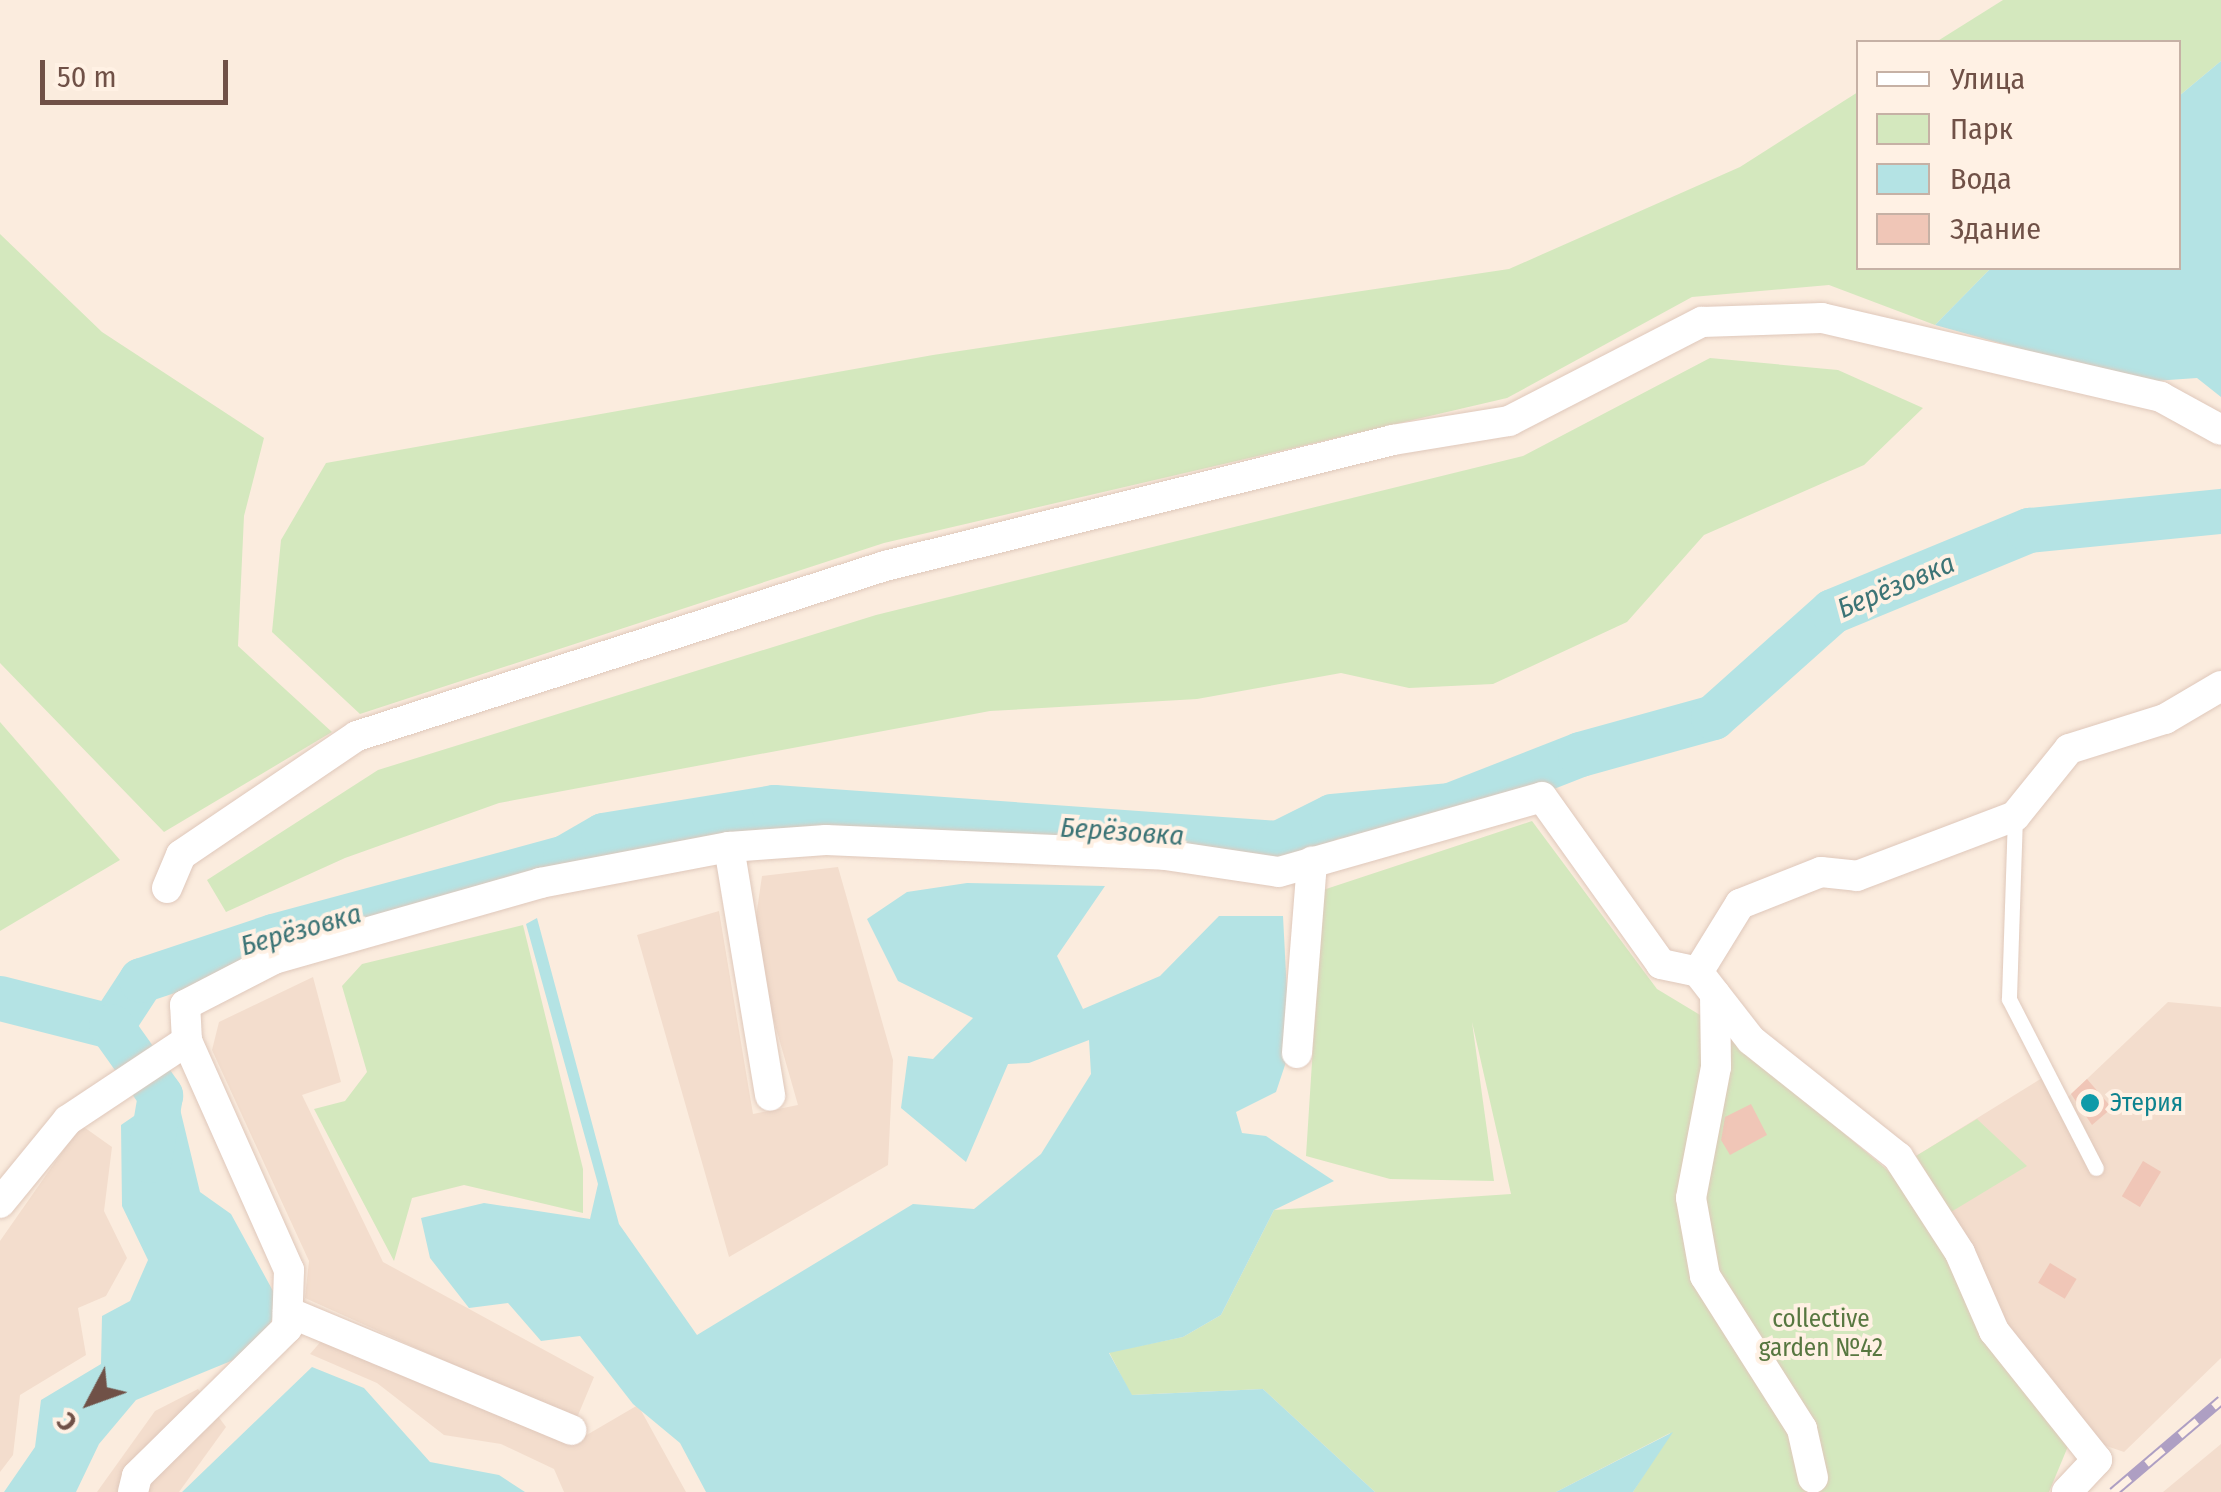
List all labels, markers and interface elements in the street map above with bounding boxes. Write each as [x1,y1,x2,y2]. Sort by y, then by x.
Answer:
scale bar [45,40,232,102]
legend [1856,40,2181,270]
text: 50 m [57,59,117,95]
text: Улица [1950,61,2025,97]
text: Парк [1950,111,2013,147]
text: Вода [1950,161,2012,197]
text: Здание [1950,211,2041,247]
water label: Берёзовка [1832,546,1960,626]
water label: Берёзовка [1059,811,1185,853]
water label: Берёзовка [237,897,365,963]
place label: Этерия [2110,1088,2183,1118]
marker: Этерия [2079,1092,2101,1114]
park label: collective garden №42 [1759,1305,1883,1364]
north arrow [40,1352,140,1452]
text: С [50,1406,84,1438]

